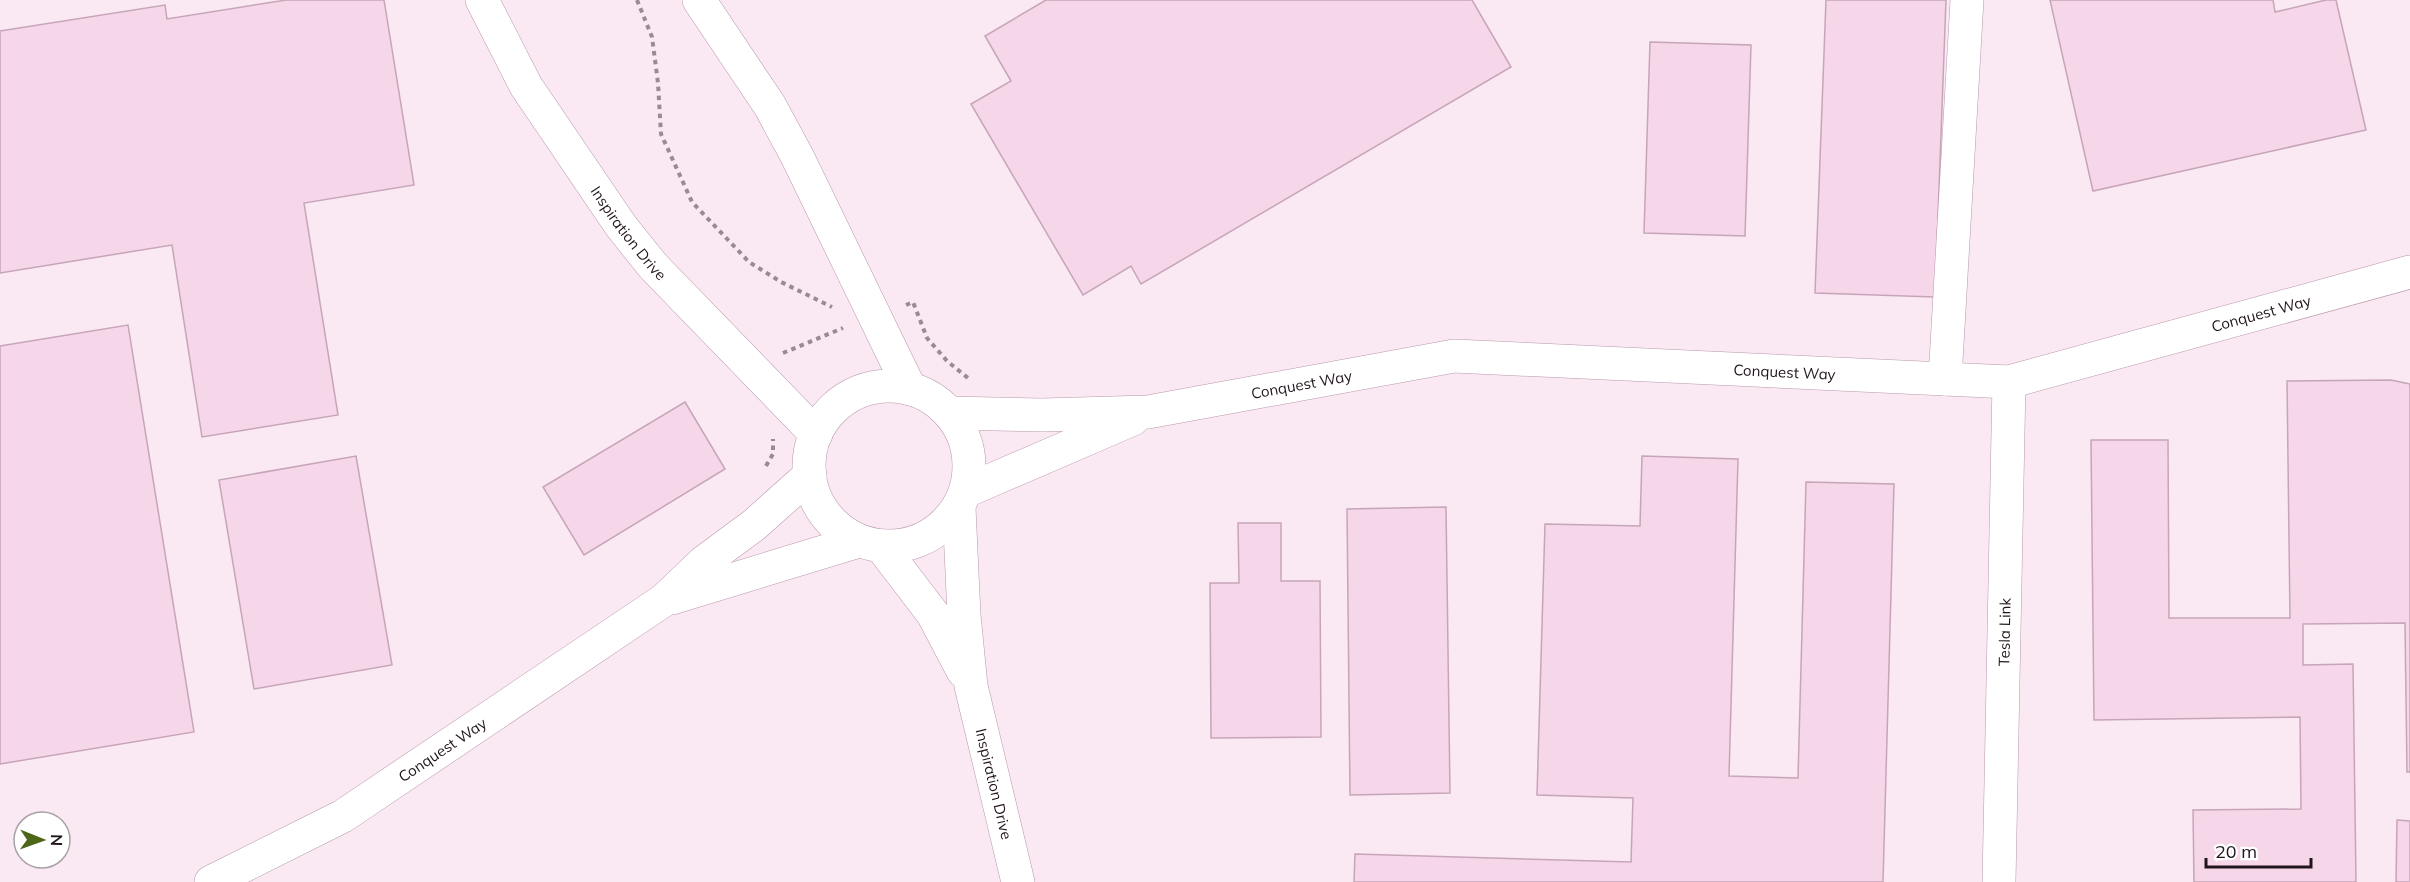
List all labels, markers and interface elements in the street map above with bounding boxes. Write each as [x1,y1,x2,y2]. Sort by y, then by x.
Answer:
street label: Inspiration Drive [587,182,671,284]
street label: Conquest Way [2209,290,2313,336]
street label: Conquest Way [1733,360,1836,383]
street label: Conquest Way [1249,365,1353,402]
street label: Tesla Link [1994,597,2014,666]
street label: Conquest Way [394,713,490,786]
street label: Inspiration Drive [972,726,1017,841]
north arrow [12,810,72,870]
scale bar [2206,831,2311,869]
text: N [47,834,67,846]
text: 20 m [2215,840,2257,863]

